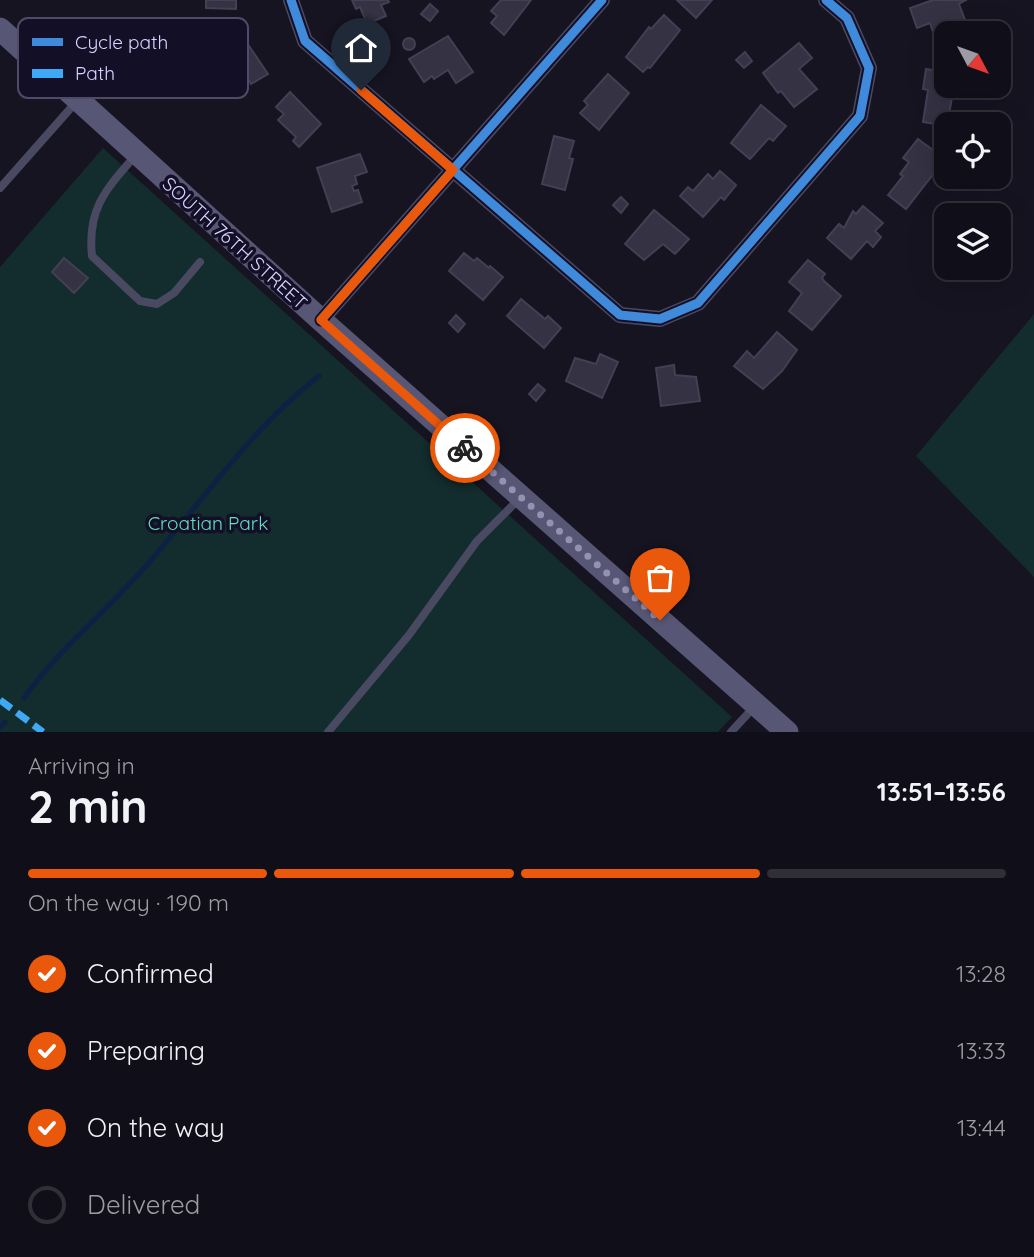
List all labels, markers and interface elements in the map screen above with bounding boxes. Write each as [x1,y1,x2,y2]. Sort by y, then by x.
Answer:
legend [18,18,248,98]
pin [331,18,391,90]
north arrow [934,21,1012,98]
map controls [934,21,1011,280]
icon: home [342,29,380,67]
text: Cycle path [75,30,168,54]
text: Path [75,61,115,85]
button: locate [934,112,1011,189]
street label: SOUTH 76TH STREET [158,172,312,314]
button: layers [934,203,1011,280]
courier [430,413,500,483]
icon: bike [446,429,484,467]
park label: Croatian Park [148,511,268,535]
pin [630,548,690,620]
icon: bag [641,559,679,597]
text: Arriving in [28,751,135,780]
text: 13:51–13:56 [877,775,1006,808]
text: 2 min [28,777,148,835]
text: On the way · 190 m [28,888,229,917]
icon: check [28,955,66,993]
text: Confirmed [87,957,214,990]
text: 13:28 [956,959,1006,988]
icon: check [28,1032,66,1070]
text: Preparing [87,1034,205,1067]
text: 13:33 [957,1036,1006,1065]
icon: check [28,1109,66,1147]
text: On the way [87,1111,225,1144]
text: 13:44 [957,1113,1006,1142]
text: Delivered [87,1188,200,1221]

